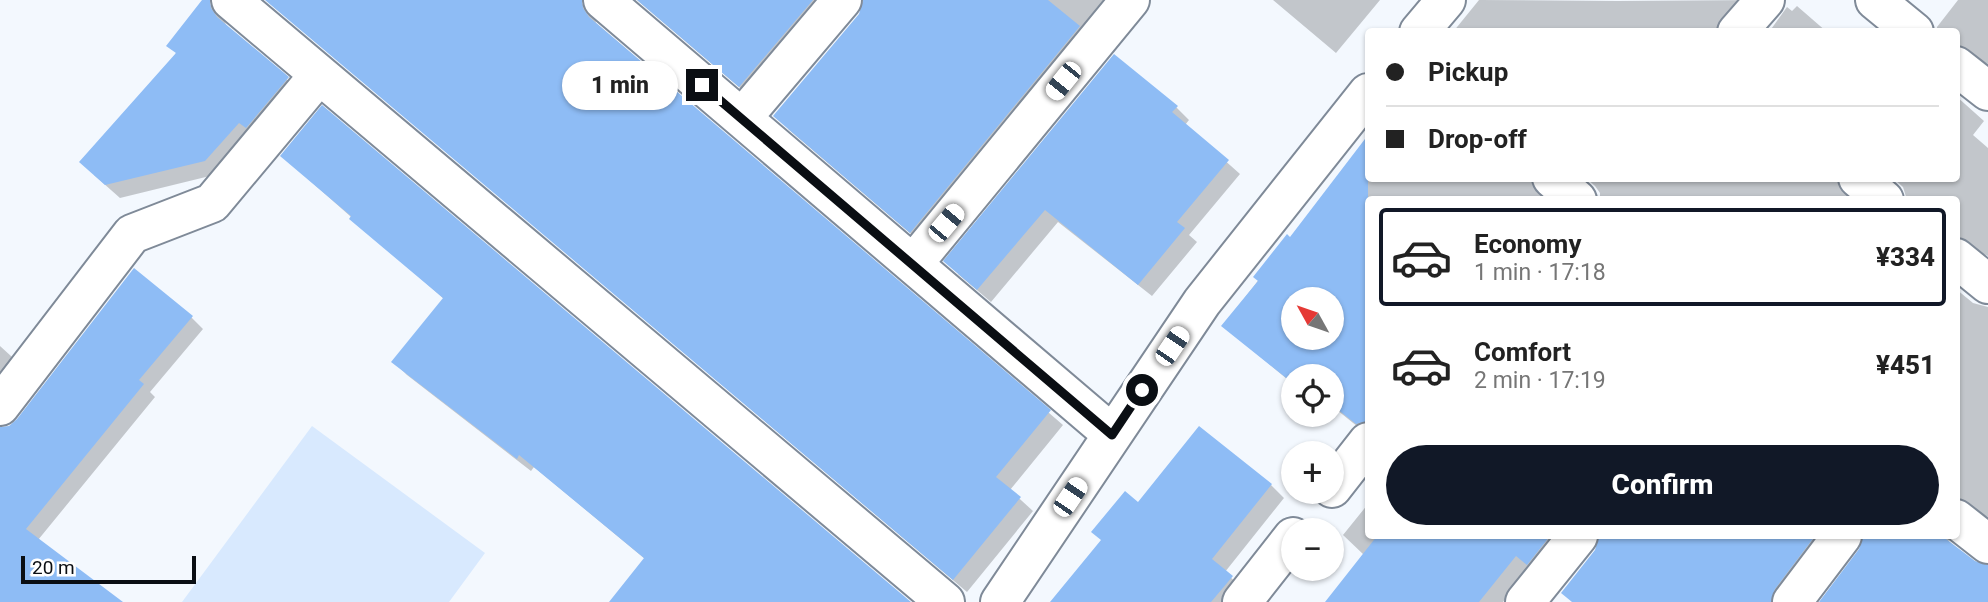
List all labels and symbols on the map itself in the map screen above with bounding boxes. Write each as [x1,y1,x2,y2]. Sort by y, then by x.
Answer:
car [1042,58,1085,104]
callout: 1 min [562,60,678,110]
route end [686,69,718,101]
car [925,200,968,246]
north arrow [1281,287,1344,350]
car [1152,323,1193,369]
route start [1126,374,1158,406]
car [1050,474,1091,520]
scale bar [21,553,196,585]

